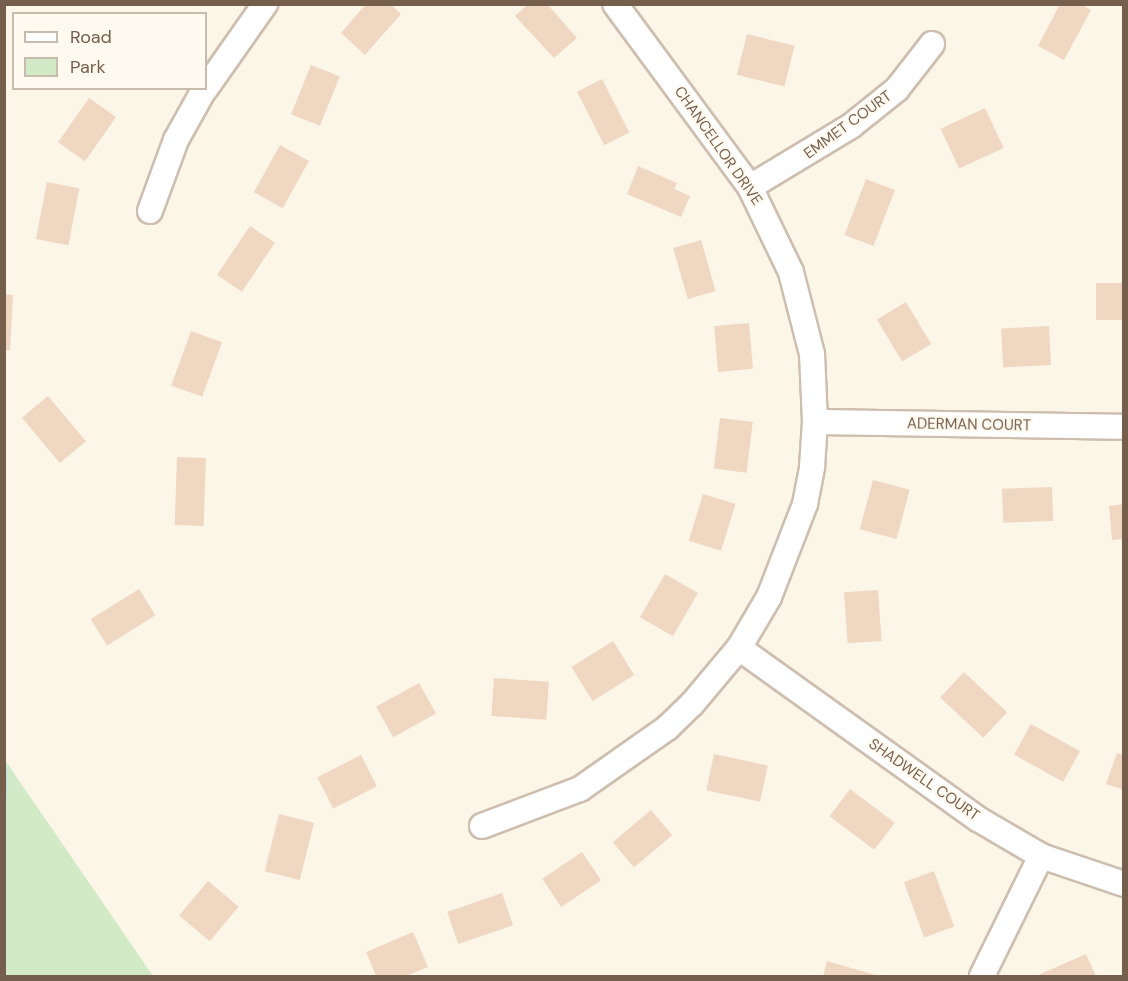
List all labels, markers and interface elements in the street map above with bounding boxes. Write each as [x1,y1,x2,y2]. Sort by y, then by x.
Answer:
legend [12,12,207,90]
text: Road [70,25,112,49]
text: Park [70,55,106,79]
street label: CHANCELLOR DRIVE [670,83,766,209]
street label: EMMET COURT [801,87,895,163]
street label: ADERMAN COURT [907,415,1031,435]
street label: SHADWELL COURT [865,735,983,825]

